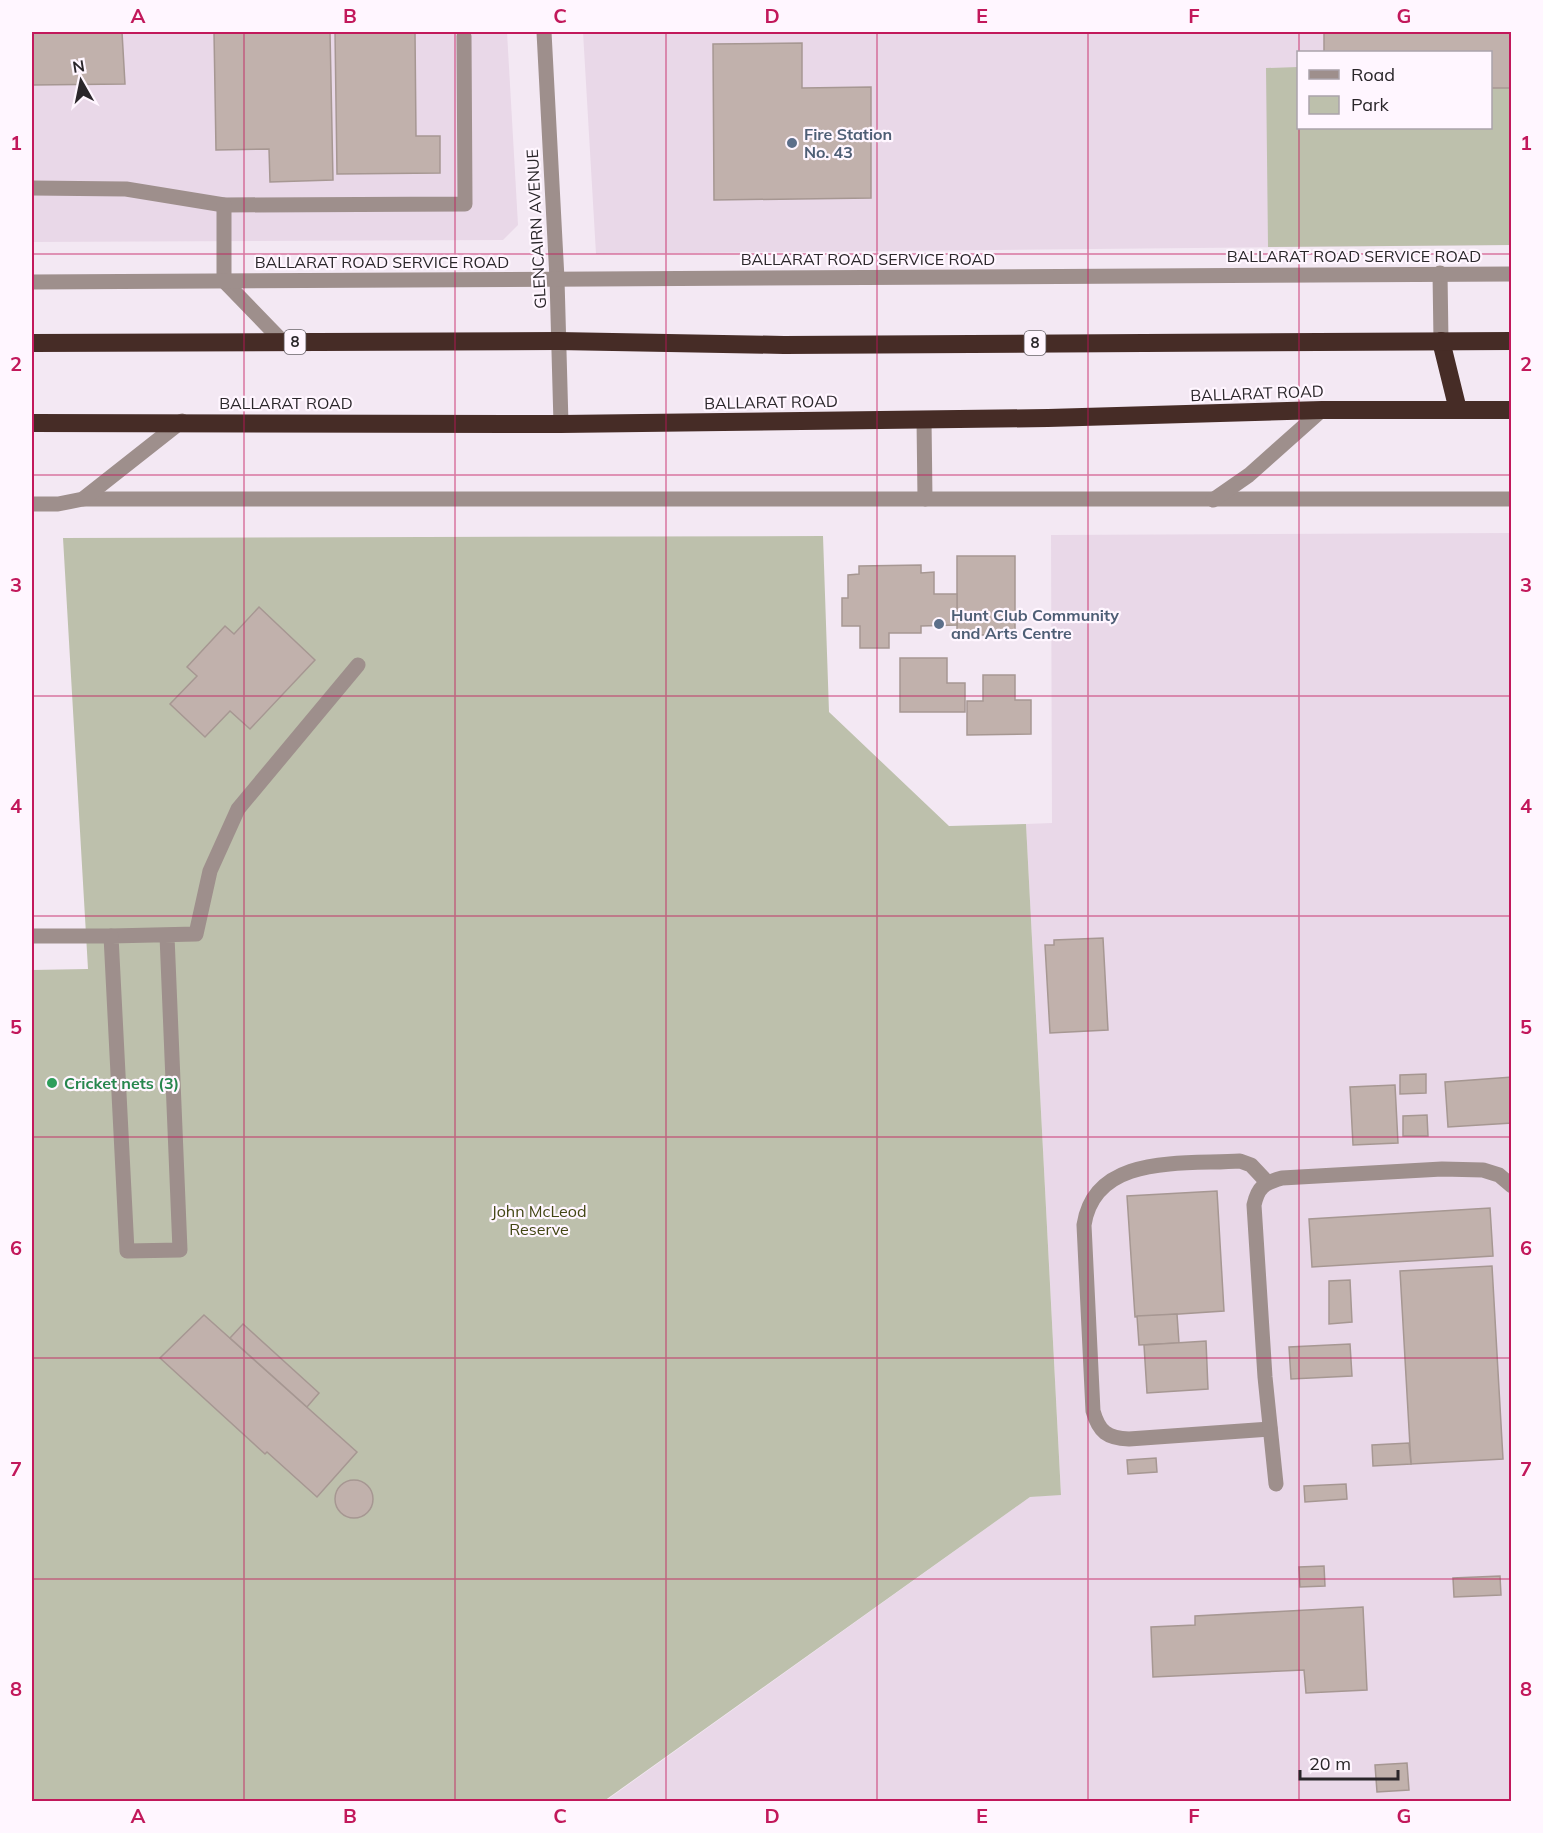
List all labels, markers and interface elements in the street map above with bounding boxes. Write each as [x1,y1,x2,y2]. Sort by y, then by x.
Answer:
text: A [131,3,146,28]
text: B [343,3,357,28]
text: C [553,3,567,28]
text: D [764,3,780,28]
text: E [976,3,988,28]
text: F [1188,3,1200,28]
text: G [1397,3,1411,28]
north arrow [51,51,111,111]
legend [1297,51,1492,129]
text: N [71,55,86,77]
text: Road [1351,63,1395,86]
text: Park [1351,93,1390,116]
place label: Fire Station No. 43 [804,124,892,162]
text: 1 [10,130,22,155]
text: 1 [1520,130,1532,155]
marker: Fire Station No. 43 [785,136,799,150]
street label: GLENCAIRN AVENUE [522,149,550,309]
street label: BALLARAT ROAD SERVICE ROAD [1227,246,1481,266]
street label: BALLARAT ROAD SERVICE ROAD [741,249,995,269]
street label: BALLARAT ROAD SERVICE ROAD [255,252,509,272]
road number: 8 [284,330,306,354]
road number: 8 [1024,331,1046,355]
text: 2 [10,351,22,376]
text: 2 [1520,351,1532,376]
street label: BALLARAT ROAD [1190,381,1324,405]
street label: BALLARAT ROAD [704,391,838,413]
street label: BALLARAT ROAD [219,393,353,413]
text: 3 [10,572,22,597]
text: 3 [1520,572,1532,597]
place label: Hunt Club Community and Arts Centre [951,605,1119,643]
marker: Hunt Club Community and Arts Centre [932,617,946,631]
text: 4 [10,793,22,818]
text: 4 [1520,793,1532,818]
text: 5 [10,1014,22,1039]
text: 5 [1520,1014,1532,1039]
place label: Cricket nets (3) [64,1073,179,1093]
marker: Cricket nets (3) [45,1076,59,1090]
park label: John McLeod Reserve [491,1201,587,1239]
text: 6 [10,1235,22,1260]
text: 6 [1520,1235,1532,1260]
text: 7 [10,1456,22,1481]
text: 7 [1520,1456,1532,1481]
text: 8 [10,1676,22,1701]
text: 8 [1520,1676,1532,1701]
scale bar [1300,1743,1398,1781]
text: 20 m [1309,1752,1351,1775]
text: A [131,1803,146,1828]
text: B [343,1803,357,1828]
text: C [553,1803,567,1828]
text: D [764,1803,780,1828]
text: E [976,1803,988,1828]
text: F [1188,1803,1200,1828]
text: G [1397,1803,1411,1828]

